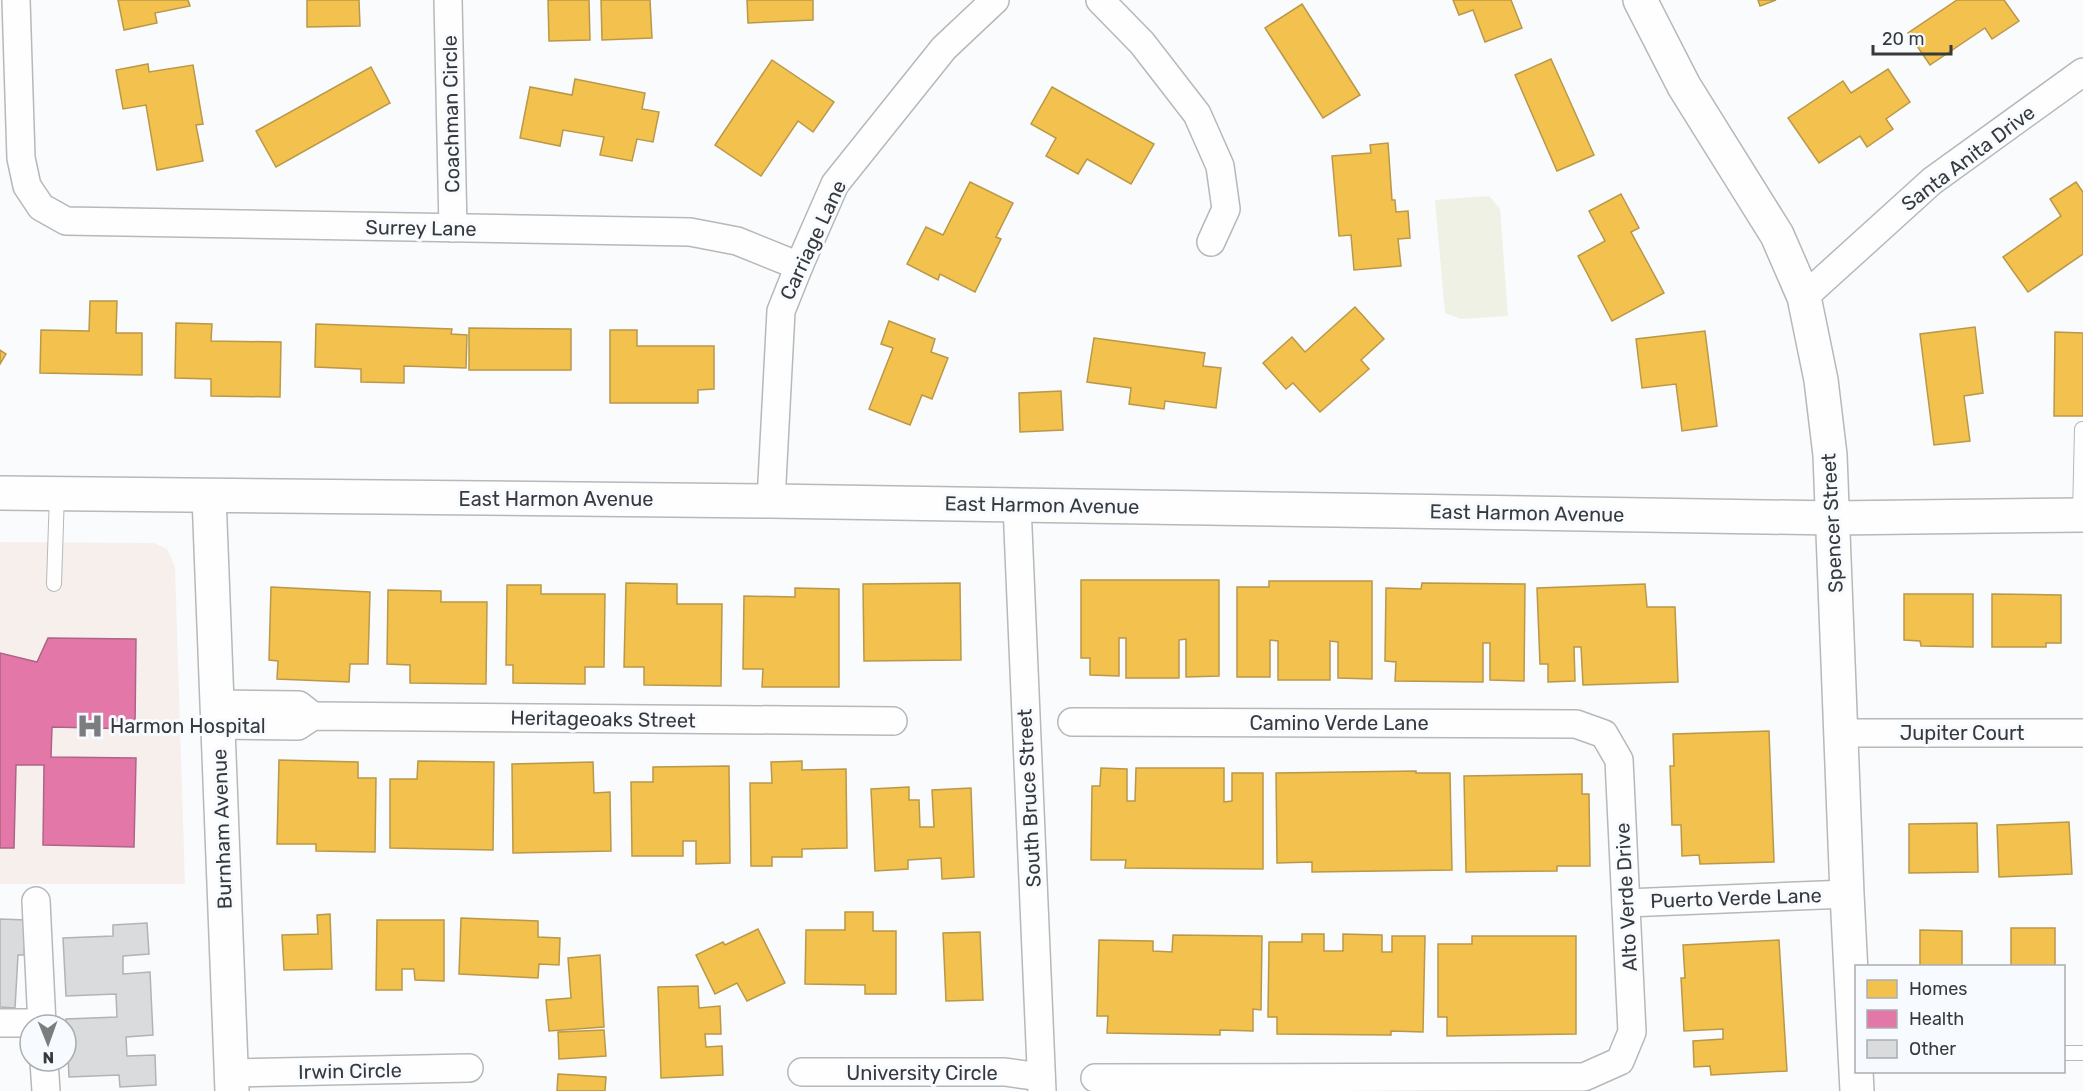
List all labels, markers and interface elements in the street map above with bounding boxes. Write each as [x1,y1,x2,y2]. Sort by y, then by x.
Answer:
scale bar [1873,18,1951,56]
text: 20 m [1882,28,1924,50]
street label: Coachman Circle [438,35,464,193]
street label: Santa Anita Drive [1897,100,2039,216]
street label: Carriage Lane [775,176,851,304]
street label: Surrey Lane [365,215,477,241]
street label: Spencer Street [1816,452,1848,593]
street label: East Harmon Avenue [459,487,653,511]
street label: East Harmon Avenue [944,491,1140,519]
street label: East Harmon Avenue [1429,499,1625,527]
street label: Heritageoaks Street [510,705,696,733]
street label: South Bruce Street [1012,708,1046,888]
hospital icon: Harmon Hospital [75,711,105,741]
street label: Camino Verde Lane [1249,711,1429,735]
place label: Harmon Hospital [110,714,266,738]
street label: Jupiter Court [1900,721,2025,745]
street label: Burnham Avenue [207,748,237,910]
street label: Alto Verde Drive [1610,822,1642,972]
street label: Puerto Verde Lane [1650,883,1822,913]
legend [1855,965,2065,1073]
text: Homes [1909,978,1967,1000]
text: Health [1909,1008,1964,1030]
north arrow [18,1013,78,1073]
text: Other [1909,1038,1956,1060]
text: N [42,1048,54,1067]
street label: Irwin Circle [298,1058,402,1084]
street label: University Circle [846,1061,998,1085]

